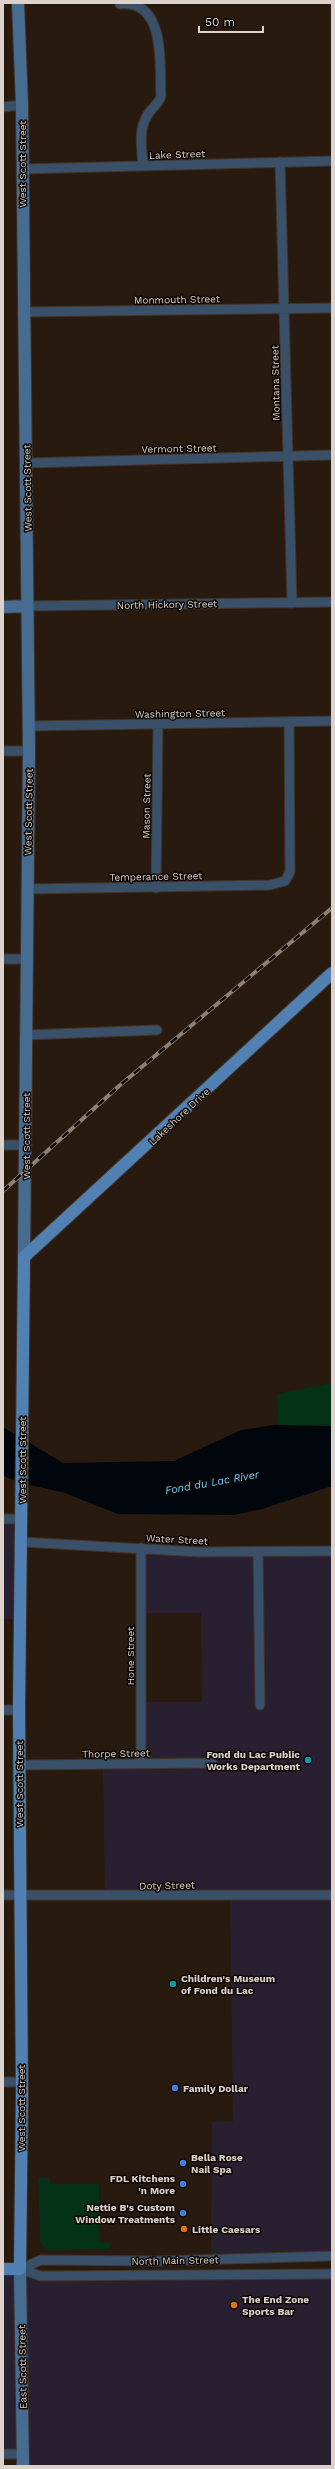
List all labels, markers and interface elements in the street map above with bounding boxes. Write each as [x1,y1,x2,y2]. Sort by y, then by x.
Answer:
scale bar [199,8,263,34]
text: 50 m [205,15,235,29]
street label: West Scott Street [17,120,28,208]
street label: Lake Street [149,148,206,161]
street label: Monmouth Street [134,293,221,306]
street label: Montana Street [269,344,282,421]
street label: Vermont Street [141,442,218,455]
street label: West Scott Street [21,444,34,532]
street label: North Hickory Street [117,598,218,611]
street label: Washington Street [135,707,226,720]
street label: West Scott Street [22,768,35,856]
street label: Mason Street [140,773,153,839]
street label: Temperance Street [109,870,203,883]
street label: Lakeshore Drive [147,1085,212,1147]
street label: West Scott Street [21,1092,32,1180]
street label: West Scott Street [17,1416,28,1504]
water label: Fond du Lac River [164,1468,261,1497]
street label: Water Street [146,1532,209,1547]
street label: Hone Street [125,1626,136,1685]
street label: West Scott Street [14,1740,25,1828]
street label: Thorpe Street [82,1747,151,1760]
place label: Fond du Lac Public Works Department [206,1749,301,1772]
marker: Fond du Lac Public Works Department [303,1755,313,1765]
street label: Doty Street [139,1880,196,1891]
place label: Children's Museum of Fond du Lac [181,1973,275,1996]
marker: Children's Museum of Fond du Lac [168,1979,178,1989]
street label: West Scott Street [16,2064,27,2152]
marker: Family Dollar [170,2083,180,2093]
place label: Family Dollar [183,2083,249,2094]
place label: Bella Rose Nail Spa [191,2152,243,2175]
marker: Bella Rose Nail Spa [178,2158,188,2168]
place label: FDL Kitchens 'n More [110,2173,176,2196]
marker: FDL Kitchens 'n More [178,2179,188,2189]
place label: Nettie B's Custom Window Treatments [75,2202,176,2225]
marker: Nettie B's Custom Window Treatments [178,2208,188,2218]
marker: Little Caesars [179,2224,189,2234]
place label: Little Caesars [192,2224,261,2235]
street label: North Main Street [131,2254,220,2267]
place label: The End Zone Sports Bar [242,2294,309,2317]
marker: The End Zone Sports Bar [229,2300,239,2310]
street label: East Scott Street [16,2324,29,2409]

